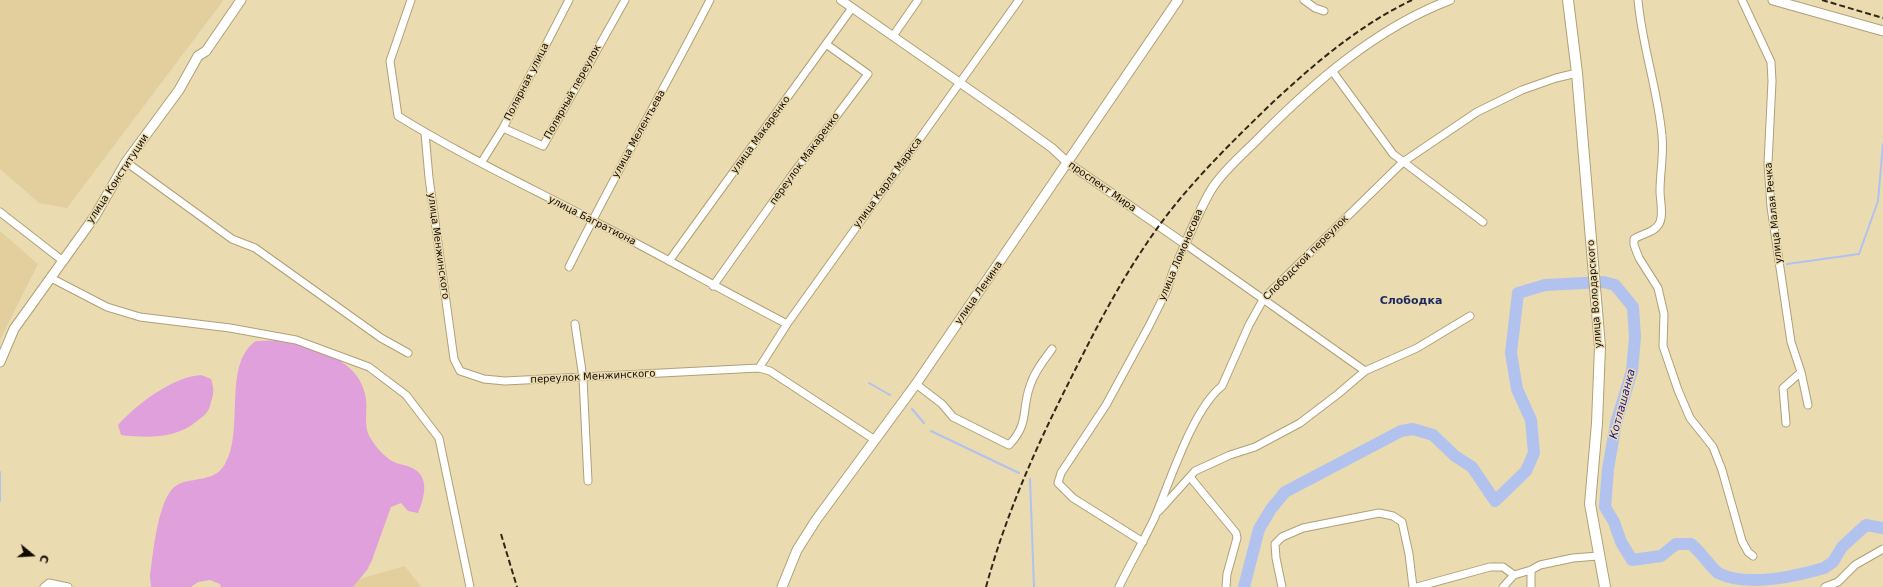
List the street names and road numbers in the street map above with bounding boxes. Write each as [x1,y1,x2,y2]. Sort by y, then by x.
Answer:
street label: Полярная улица [502,41,552,123]
street label: Полярный переулок [542,43,604,141]
street label: улица Мелентьева [610,88,668,180]
street label: улица Макаренко [729,94,793,176]
street label: переулок Макаренко [768,111,842,207]
street label: улица Конституции [85,132,151,226]
street label: улица Карла Маркса [851,135,925,231]
street label: проспект Мира [1066,159,1138,215]
street label: улица Малая Речка [1763,162,1785,264]
street label: улица Менжинского [425,192,451,300]
street label: улица Багратиона [546,194,638,248]
street label: улица Ломоносова [1156,207,1206,303]
street label: Слободской переулок [1261,213,1351,303]
street label: улица Володарского [1585,239,1605,349]
street label: улица Ленина [953,259,1005,327]
street label: переулок Менжинского [530,368,656,386]

